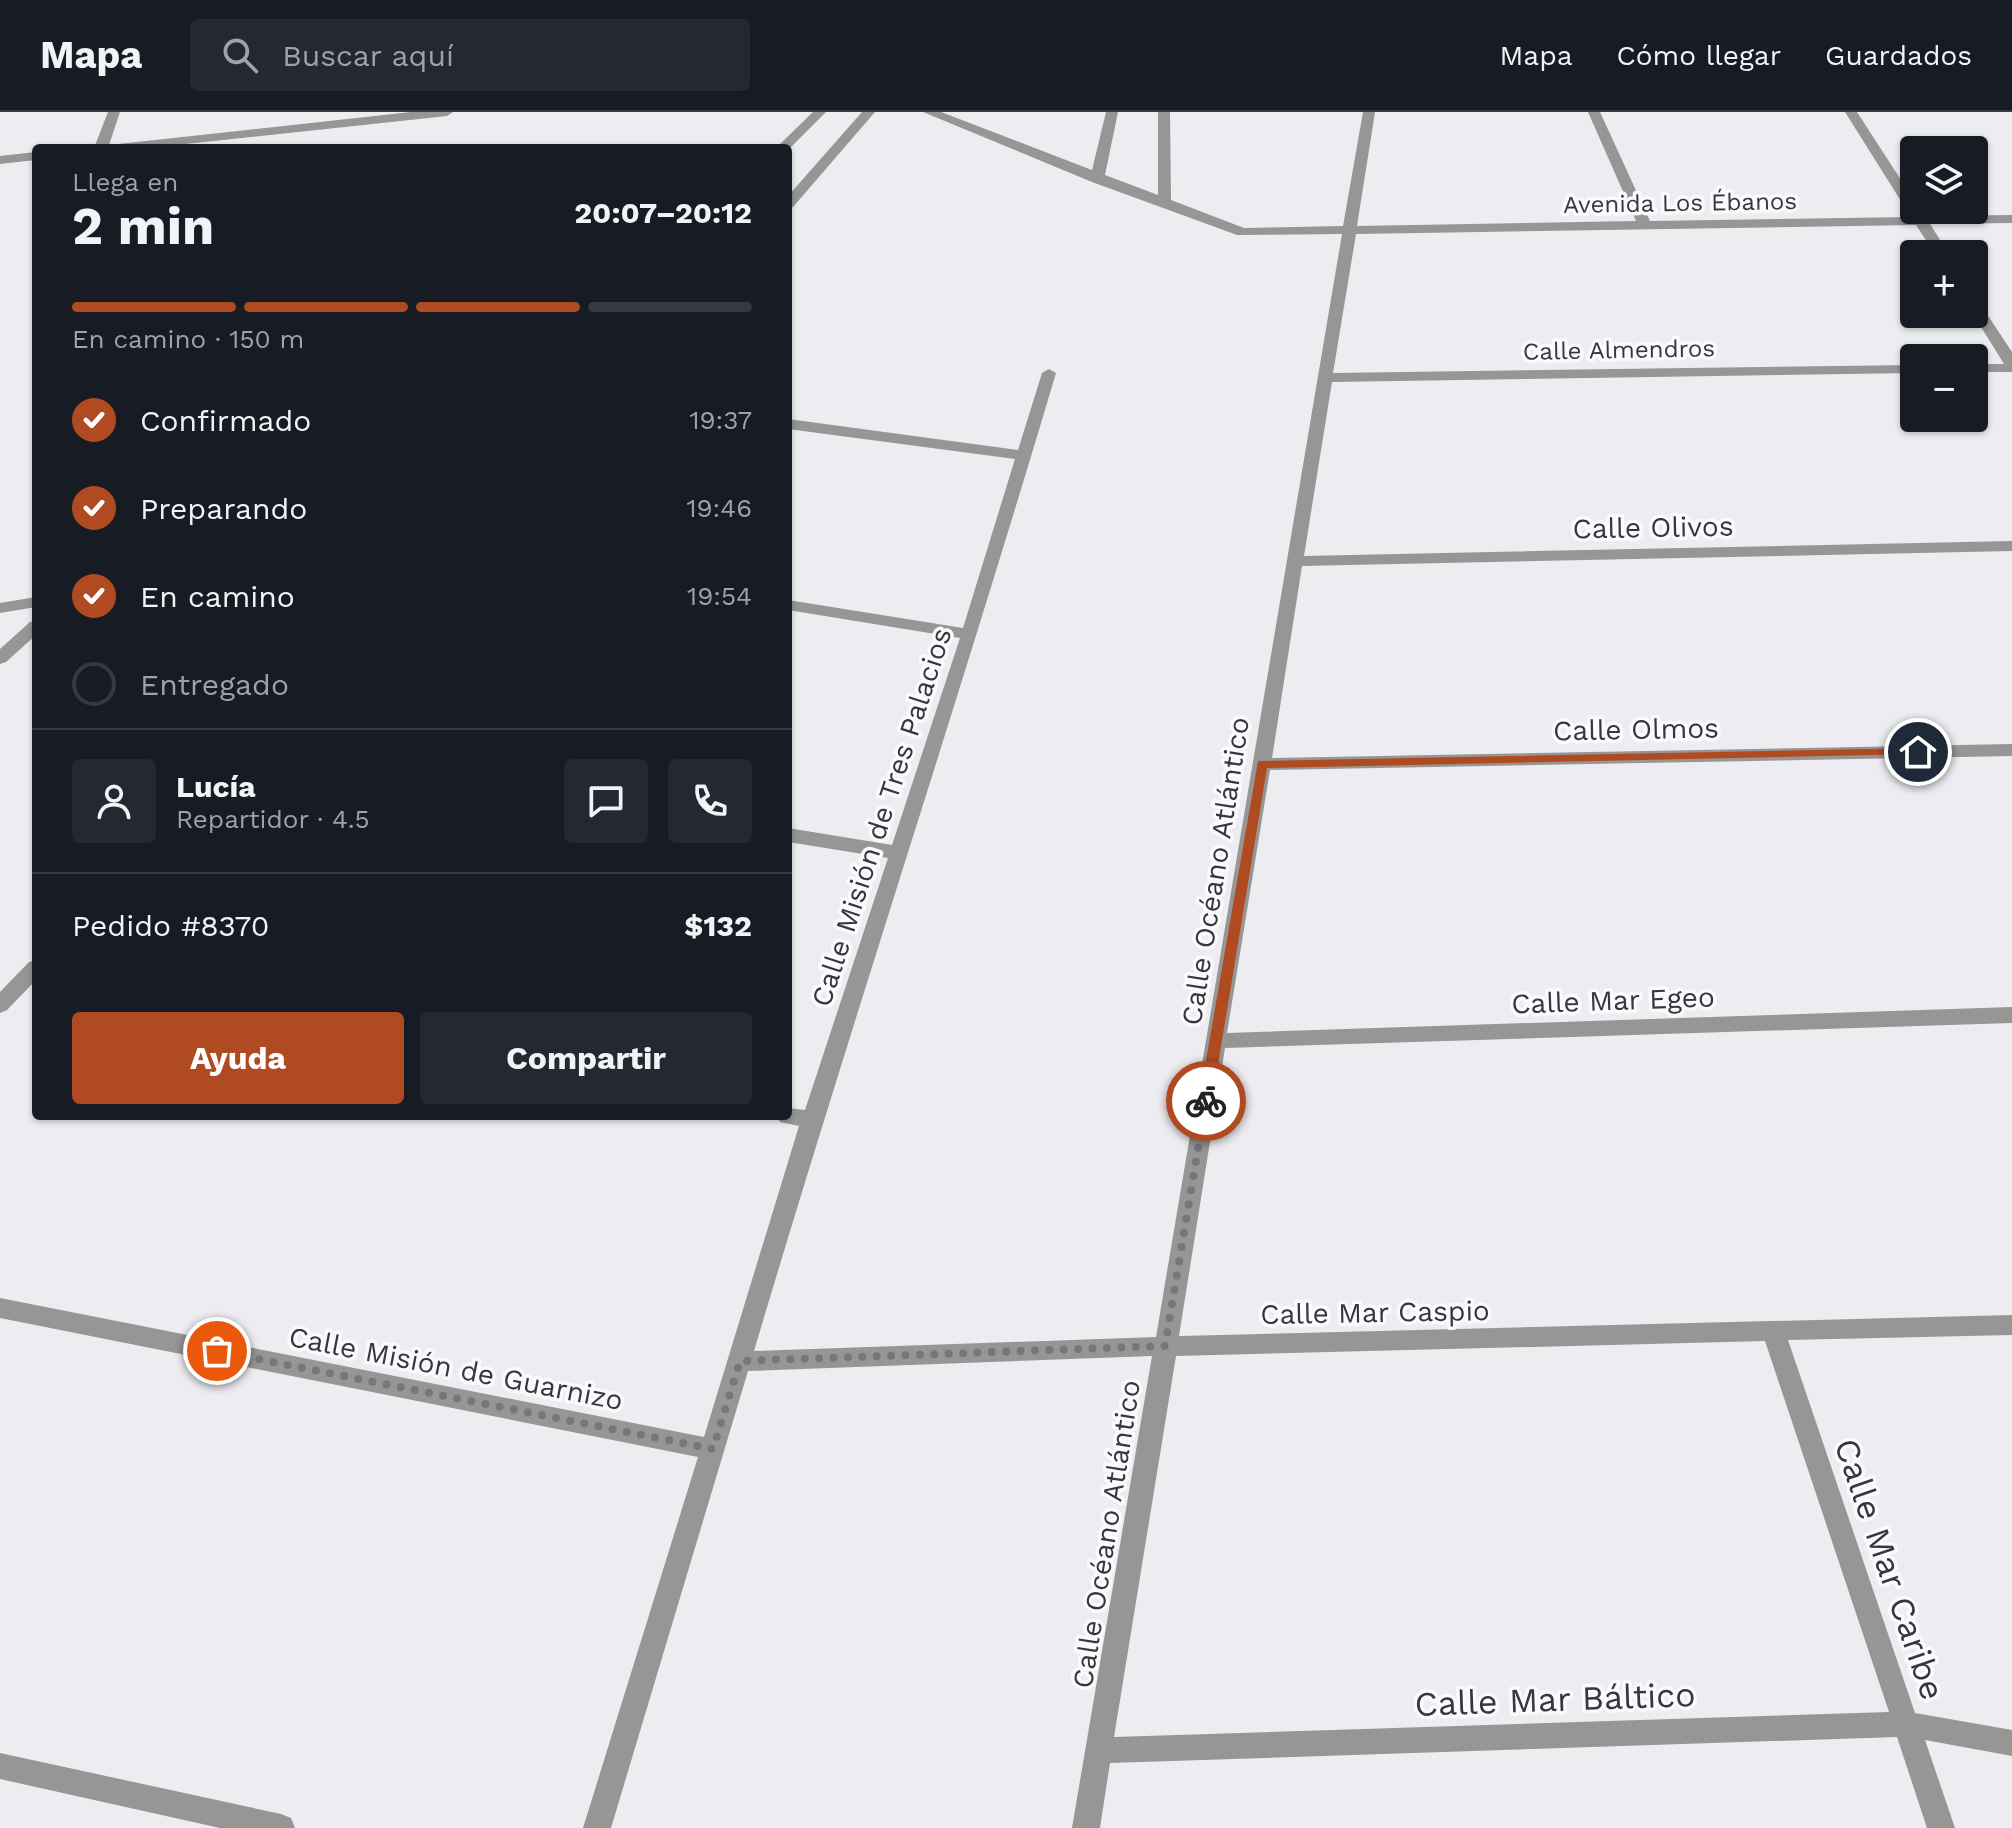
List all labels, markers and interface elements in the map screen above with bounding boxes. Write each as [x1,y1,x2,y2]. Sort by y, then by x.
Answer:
search box [190,19,750,91]
text: Mapa [40,33,142,77]
icon: search [218,33,262,77]
text: Buscar aquí [282,38,454,73]
text: Mapa [1500,39,1573,72]
text: Cómo llegar [1617,39,1781,72]
text: Guardados [1825,39,1972,72]
map controls [1900,136,1988,432]
button: layers [1900,136,1988,224]
text: Llega en [72,167,178,197]
street label: Avenida Los Ébanos [1563,187,1797,219]
text: 20:07–20:12 [574,195,752,230]
text: 2 min [72,196,214,257]
button: + [1900,240,1988,328]
text: En camino · 150 m [72,324,304,354]
street label: Calle Almendros [1523,334,1715,366]
button: − [1900,344,1988,432]
icon: check [72,398,116,442]
text: Confirmado [140,403,311,438]
text: 19:37 [689,405,752,435]
icon: check [72,486,116,530]
text: Preparando [140,491,307,526]
text: 19:46 [686,493,752,523]
street label: Calle Olivos [1572,510,1734,545]
icon: check [72,574,116,618]
text: En camino [140,579,295,614]
text: 19:54 [687,581,752,611]
street label: Calle Misión de Tres Palacios [805,624,958,1011]
text: Entregado [140,667,289,702]
street label: Calle Olmos [1553,712,1719,747]
street label: Calle Océano Atlántico [1175,715,1256,1028]
pin [1884,718,1952,786]
icon: home [1896,730,1940,774]
button: person [72,759,156,843]
button: chat [564,759,648,843]
button: phone [668,759,752,843]
text: Lucía [176,769,256,804]
text: Repartidor · 4.5 [176,804,370,834]
text: Pedido #8370 [72,908,269,943]
text: $132 [684,908,752,943]
street label: Calle Mar Egeo [1511,980,1715,1021]
button: Ayuda [72,1012,404,1104]
button: Compartir [420,1012,752,1104]
courier [1166,1061,1246,1141]
icon: bike [1184,1079,1228,1123]
street label: Calle Mar Caspio [1260,1294,1490,1331]
pin [183,1317,251,1385]
street label: Calle Misión de Guarnizo [286,1320,626,1417]
icon: bag [195,1329,239,1373]
street label: Calle Océano Atlántico [1066,1378,1147,1691]
street label: Calle Mar Caribe [1827,1433,1953,1705]
street label: Calle Mar Báltico [1414,1674,1696,1724]

